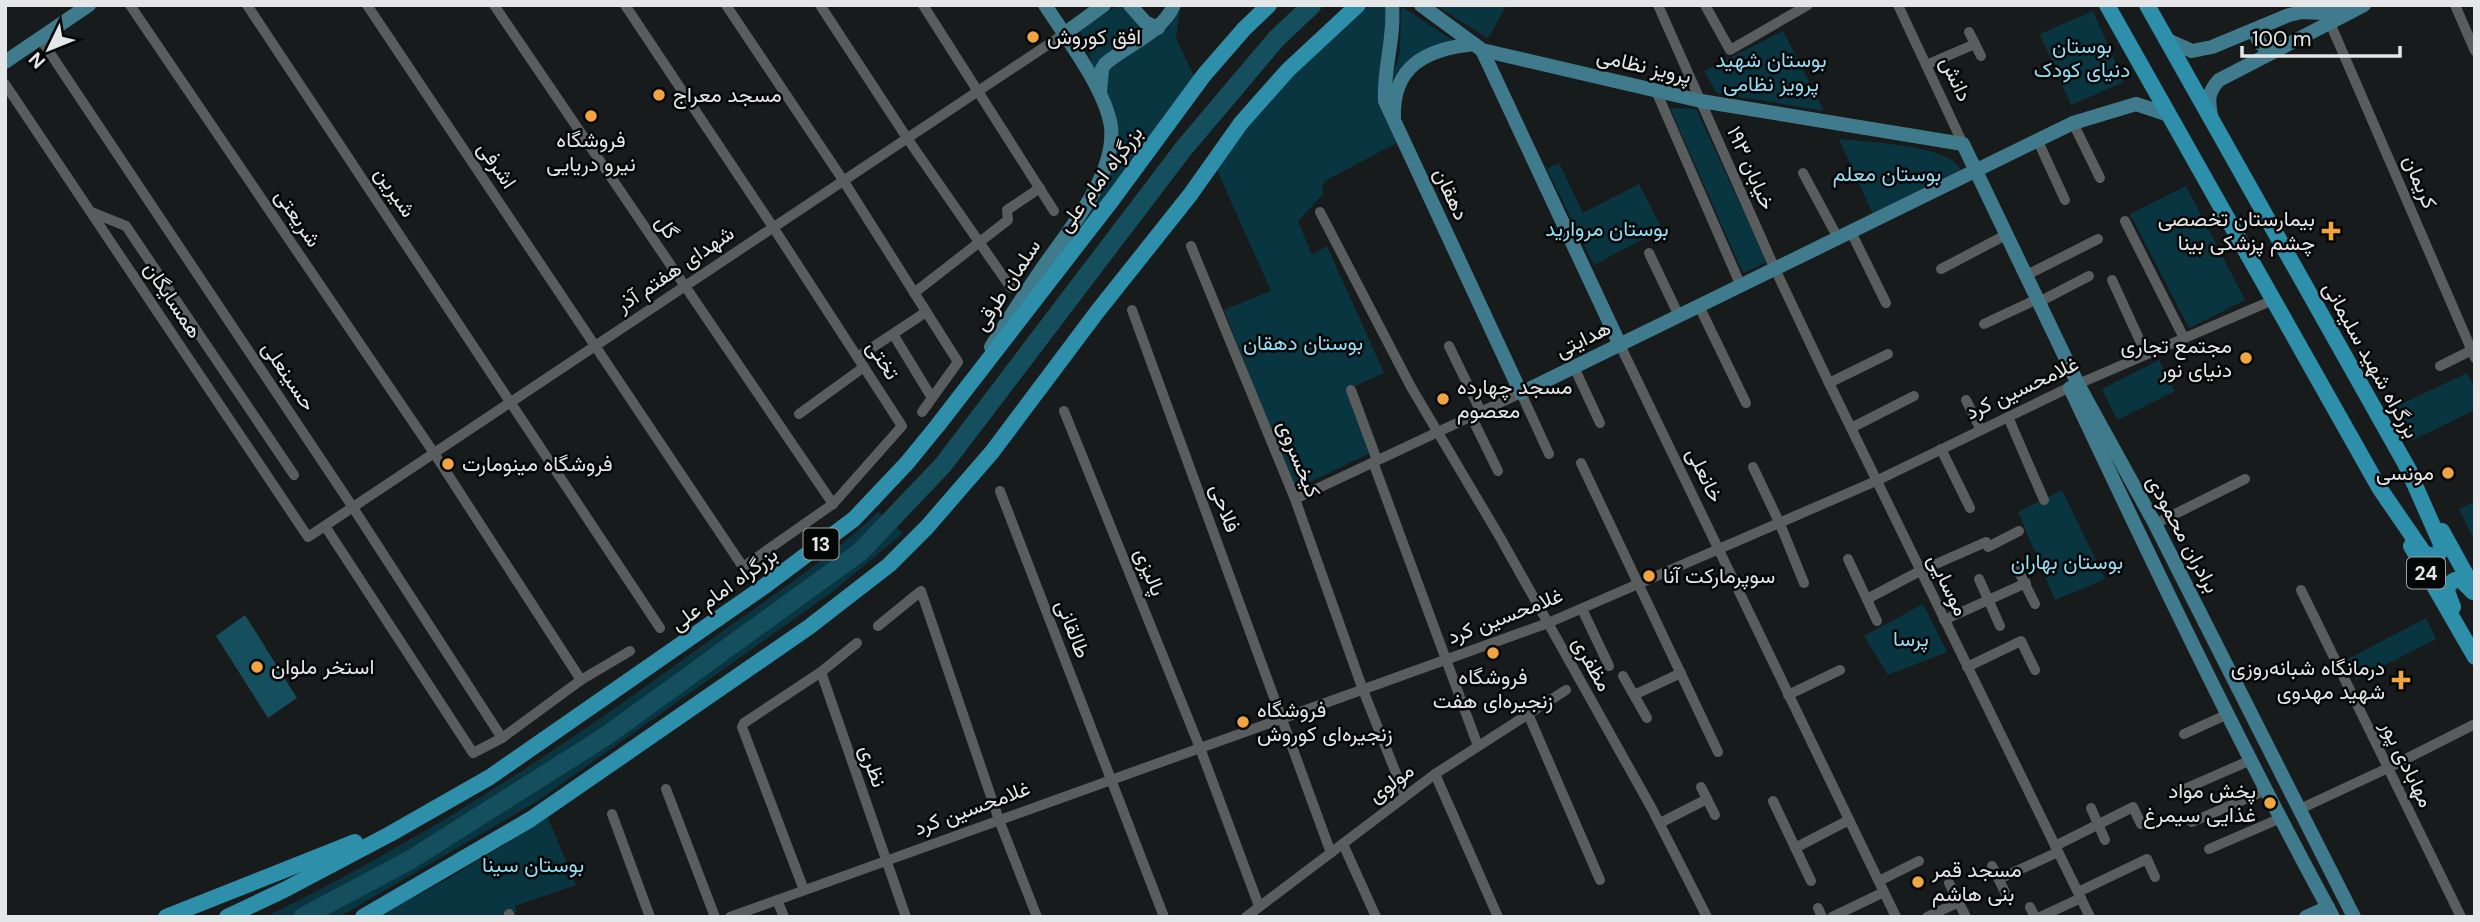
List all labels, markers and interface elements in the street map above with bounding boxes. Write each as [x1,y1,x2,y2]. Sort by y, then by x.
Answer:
north arrow [14,14,84,84]
scale bar [2242,14,2400,58]
place label: افق کوروش [1047,23,1141,51]
text: 100 m [2252,25,2312,53]
marker: افق کوروش [1025,29,1041,45]
park label: بوستان دنیای کودک [2034,32,2130,84]
street label: پرویز نظامی [1594,42,1694,90]
park label: بوستان شهید پرویز نظامی [1715,46,1827,98]
text: N [23,47,51,74]
street label: دانش [1933,52,1979,106]
place label: مسجد معراج [673,81,782,109]
marker: مسجد معراج [651,87,667,103]
marker: فروشگاه نیرو دریایی [583,108,599,124]
street label: بزرگراه امام علی [1051,120,1149,238]
street label: خیابان ۱۹۳ [1720,122,1782,214]
place label: فروشگاه نیرو دریایی [546,126,636,178]
street label: اشرفی [471,136,523,194]
street label: کریمان [2396,151,2444,213]
park label: بوستان معلم [1833,160,1941,188]
street label: شیرین [368,161,422,223]
street label: دهقان [1427,163,1475,225]
street label: شریعتی [268,183,328,253]
place label: بیمارستان تخصصی چشم پزشکی بینا [2158,205,2315,257]
street label: گل [649,209,685,245]
park label: بوستان مروارید [1545,215,1669,243]
street label: شهدای هفتم آذر [610,219,740,319]
marker: بیمارستان تخصصی چشم پزشکی بینا [2321,221,2341,241]
street label: سلمان طرقی [967,234,1047,336]
street label: همسایگان [137,256,209,344]
street label: بزرگراه شهید سلیمانی [2316,277,2426,443]
street label: هدایتی [1551,314,1615,364]
park label: بوستان دهقان [1243,329,1363,357]
place label: مجتمع تجاری دنیای نور [2120,332,2232,384]
street label: تختی [860,335,906,385]
street label: حسینعلی [255,336,323,416]
street label: غلامحسین کرد [1961,350,2083,426]
marker: مجتمع تجاری دنیای نور [2238,350,2254,366]
place label: مسجد چهارده معصوم [1457,373,1572,425]
marker: مسجد چهارده معصوم [1435,391,1451,407]
street label: کیخسروی [1271,416,1327,502]
street label: خانعلی [1680,443,1730,507]
place label: فروشگاه مینومارت [462,450,613,478]
marker: فروشگاه مینومارت [440,456,456,472]
place label: مونسی [2376,459,2434,487]
marker: مونسی [2440,465,2456,481]
street label: برادران محمودی [2140,470,2226,598]
street label: فلاحی [1203,480,1247,536]
road number: 13 [804,528,838,559]
street label: بزرگراه امام علی [665,541,783,637]
street label: پالیزی [1128,544,1172,600]
park label: بوستان بهاران [2011,548,2123,576]
street label: موسایی [1921,549,1975,621]
road number: 24 [2407,558,2445,588]
place label: سوپرمارکت آنا [1663,562,1775,590]
marker: سوپرمارکت آنا [1641,568,1657,584]
street label: غلامحسین کرد [1443,581,1567,651]
street label: طالقانی [1049,596,1097,662]
park label: پرسا [1893,625,1929,653]
street label: مظفری [1566,632,1618,696]
marker: فروشگاه زنجیره‌ای هفت [1485,645,1501,661]
place label: استخر ملوان [271,653,374,681]
place label: درمانگاه شبانه‌روزی شهید مهدوی [2231,654,2385,706]
marker: استخر ملوان [249,659,265,675]
place label: فروشگاه زنجیره‌ای هفت [1433,663,1553,715]
marker: درمانگاه شبانه‌روزی شهید مهدوی [2391,670,2411,690]
place label: فروشگاه زنجیره‌ای کوروش [1257,696,1393,748]
marker: فروشگاه زنجیره‌ای کوروش [1235,714,1251,730]
street label: مهابادی پور [2373,715,2440,812]
street label: نظری [853,741,893,791]
street label: مولوی [1362,757,1420,809]
street label: غلامحسین کرد [910,774,1034,842]
place label: پخش مواد غذایی سیمرغ [2143,777,2256,829]
marker: پخش مواد غذایی سیمرغ [2262,795,2278,811]
park label: بوستان سینا [482,851,584,879]
place label: مسجد قمر بنی هاشم [1931,856,2022,908]
marker: مسجد قمر بنی هاشم [1910,874,1926,890]

